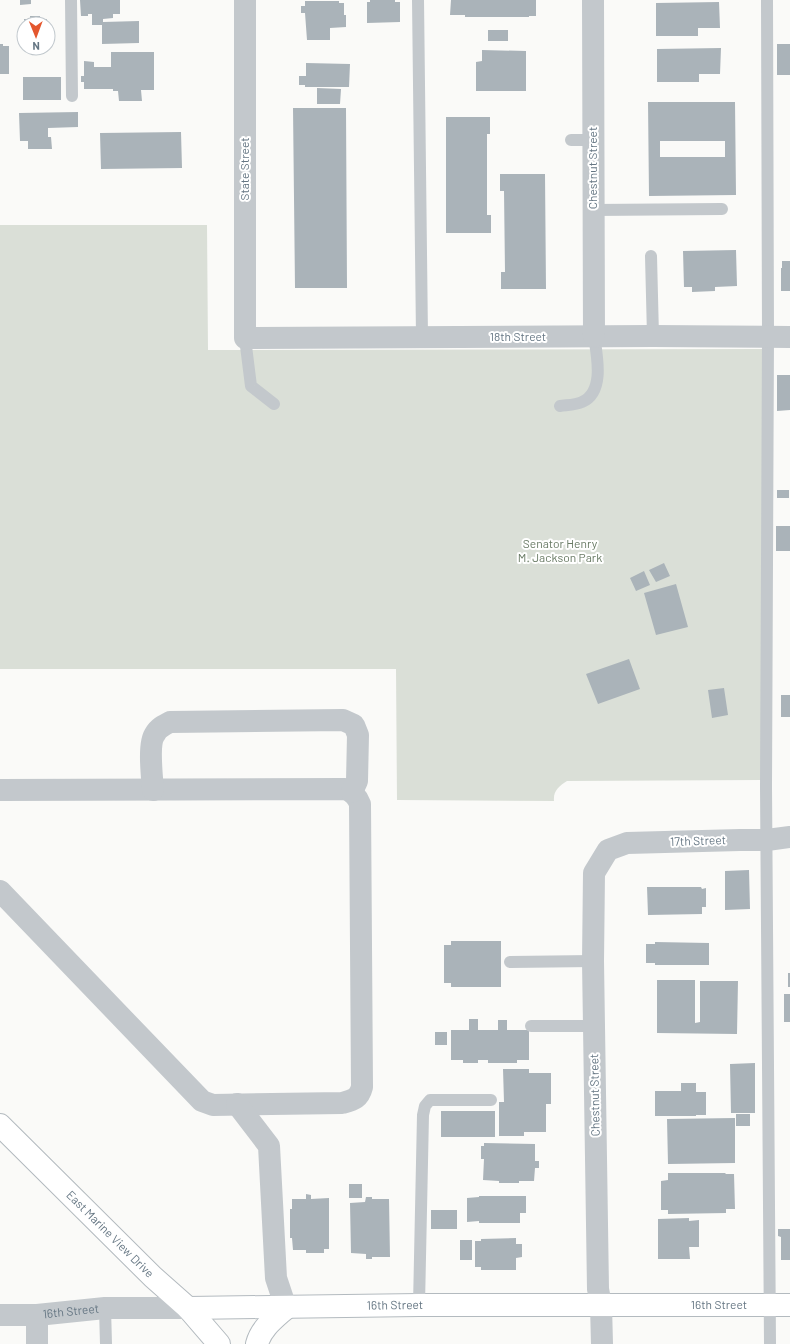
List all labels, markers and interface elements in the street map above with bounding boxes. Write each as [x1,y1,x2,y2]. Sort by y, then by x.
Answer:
north arrow [16,16,56,56]
text: N [32,40,40,53]
street label: Chestnut Street [585,127,599,209]
street label: State Street [237,137,251,201]
street label: 18th Street [490,329,546,343]
park label: Senator Henry M. Jackson Park [518,536,602,564]
street label: 17th Street [670,832,726,848]
street label: Chestnut Street [586,1054,602,1136]
street label: East Marine View Drive [64,1187,157,1280]
street label: 16th Street [367,1297,423,1312]
street label: 16th Street [691,1297,747,1311]
street label: 16th Street [42,1301,100,1320]

